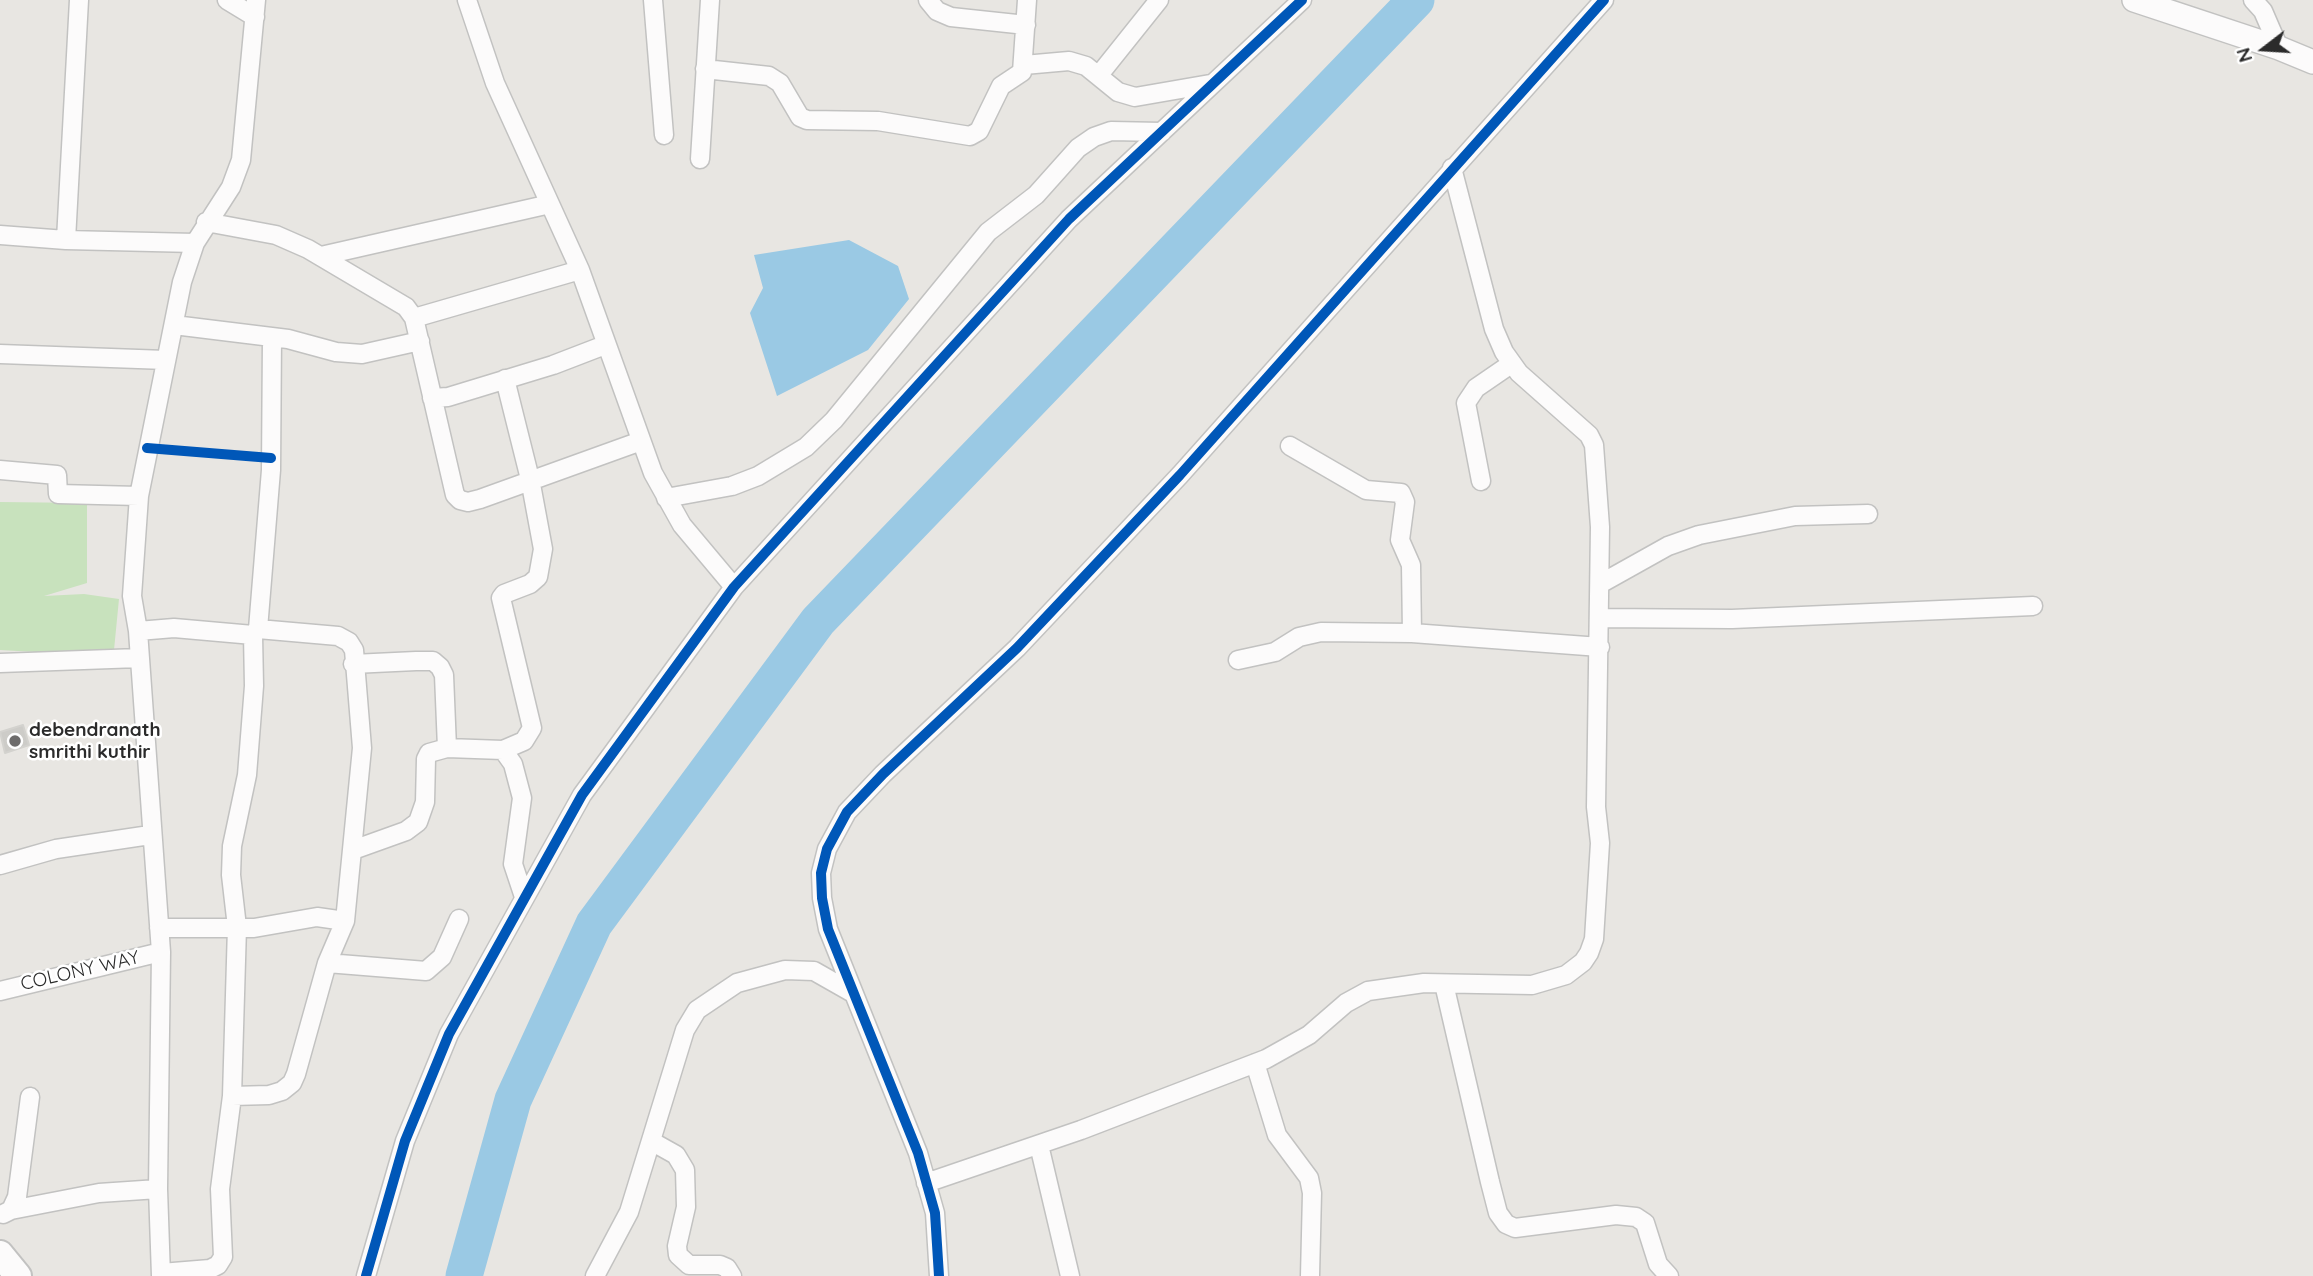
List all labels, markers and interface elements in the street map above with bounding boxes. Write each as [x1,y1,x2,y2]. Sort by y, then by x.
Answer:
north arrow [2229,14,2299,84]
text: N [2230,45,2257,65]
place label: debendranath smrithi kuthir [29,719,161,763]
marker: debendranath smrithi kuthir [7,733,23,749]
street label: COLONY WAY [18,946,142,996]

